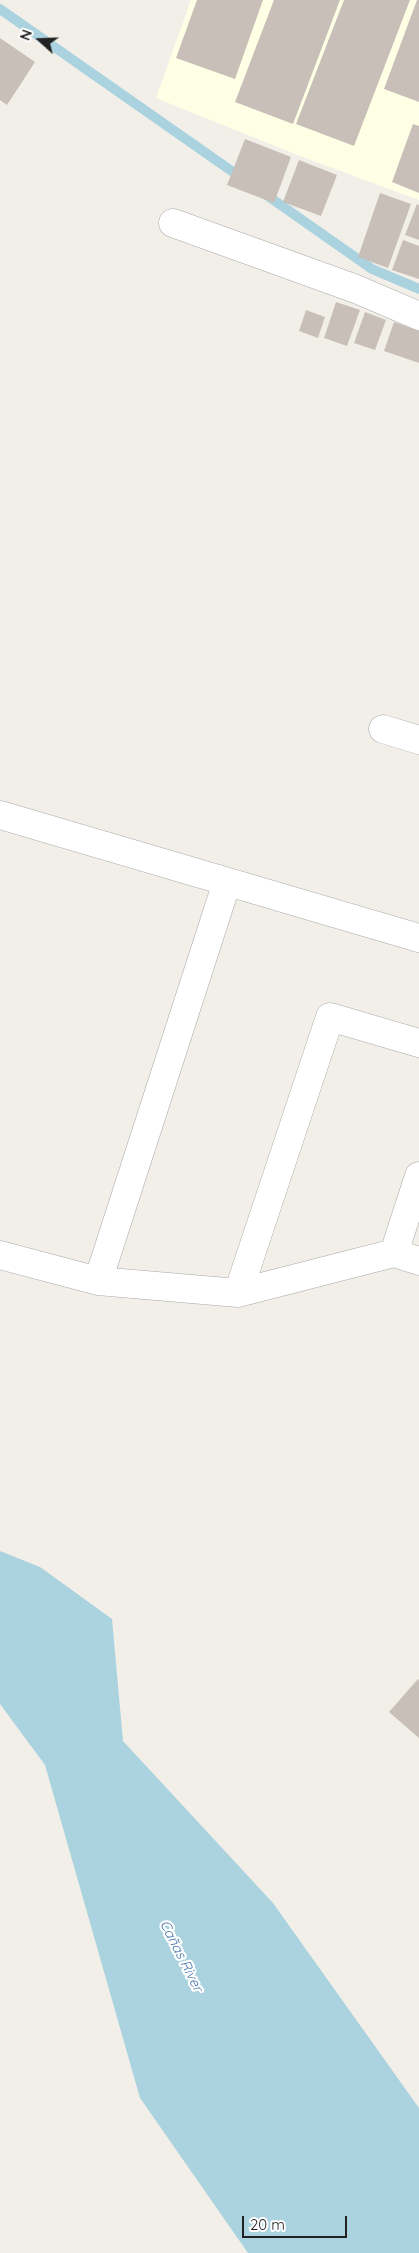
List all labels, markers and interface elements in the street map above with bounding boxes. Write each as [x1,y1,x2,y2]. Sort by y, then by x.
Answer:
north arrow [15,15,65,65]
text: N [16,27,36,43]
water label: Cañas River [156,1918,206,1994]
scale bar [244,2206,349,2238]
text: 20 m [250,2215,285,2234]

